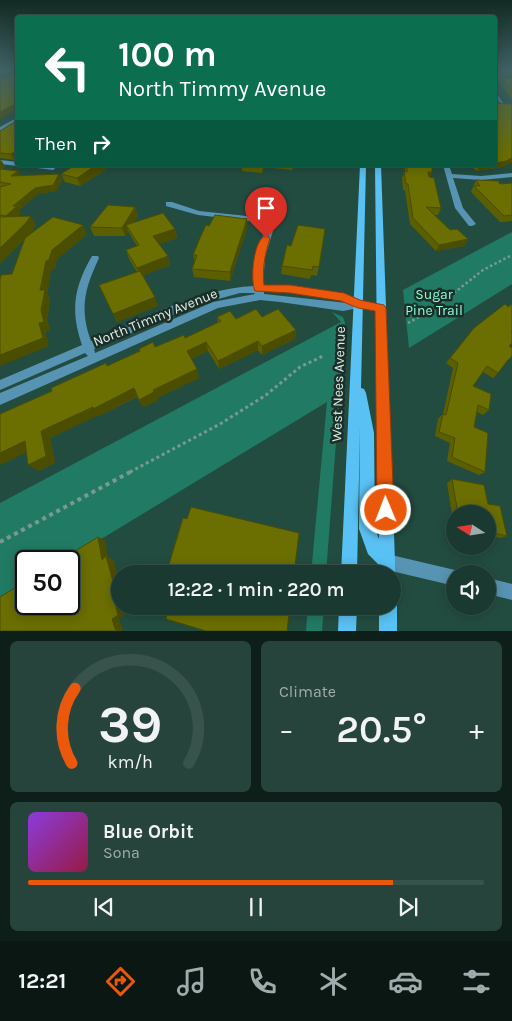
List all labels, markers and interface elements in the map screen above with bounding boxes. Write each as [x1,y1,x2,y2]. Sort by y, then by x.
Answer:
text: 100 m [118,34,217,75]
icon: left [35,35,100,100]
text: North Timmy Avenue [118,76,326,102]
icon: right [87,130,115,158]
text: Then [35,133,77,155]
pin [245,187,287,238]
icon: arrive [252,194,280,222]
street label: North Timmy Avenue [91,285,220,350]
park label: Sugar Pine Trail [405,286,463,319]
street label: West Nees Avenue [328,326,349,442]
position arrow [359,483,411,535]
north arrow [446,505,496,555]
map controls [446,505,496,615]
speed limit sign: 50 [15,550,80,615]
button: sound [446,565,496,615]
text: 12:22 · 1 min · 220 m [168,579,344,601]
text: Climate [279,682,336,701]
text: 39 [98,694,163,755]
text: 20.5° [336,707,427,752]
text: − [279,713,294,746]
text: + [469,713,484,746]
text: km/h [108,752,153,773]
text: Blue Orbit [103,821,194,843]
text: Sona [103,843,140,862]
icon: previous [90,893,118,921]
icon: pause [242,893,270,921]
icon: next [394,893,422,921]
icon: directions [103,964,138,999]
icon: music [174,964,209,999]
icon: phone [245,964,280,999]
icon: climate [316,964,351,999]
icon: car [388,964,423,999]
icon: filters [459,964,494,999]
text: 12:21 [18,968,66,994]

